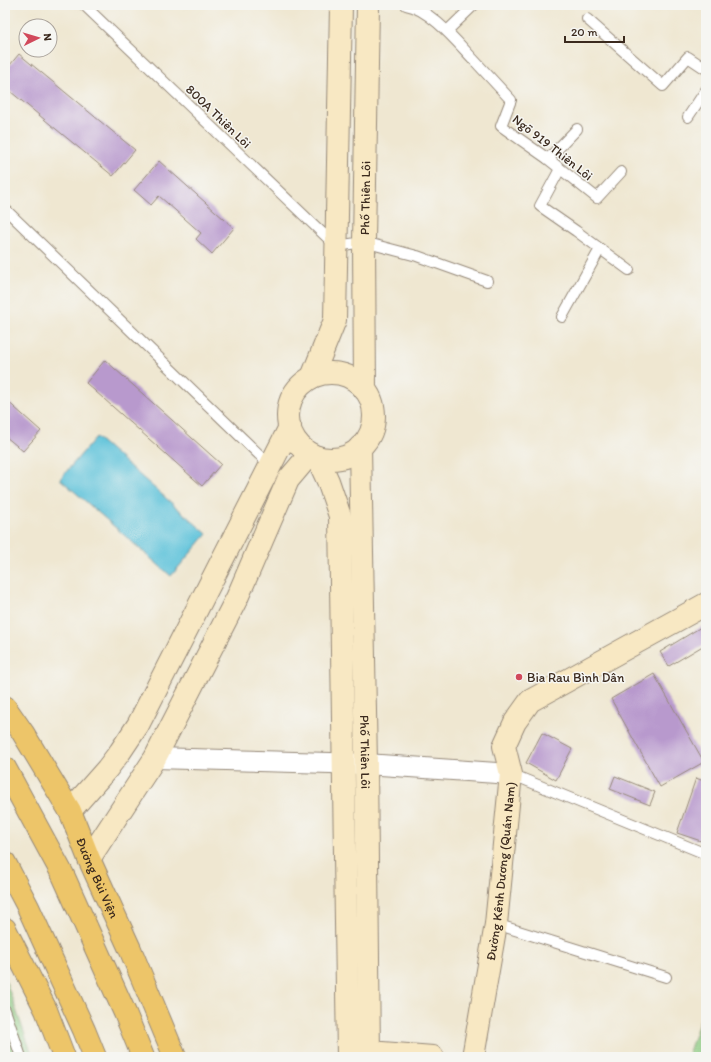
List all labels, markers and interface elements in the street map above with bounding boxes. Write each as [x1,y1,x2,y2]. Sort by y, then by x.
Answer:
north arrow [18,18,58,58]
scale bar [565,18,624,44]
text: 20 m [571,25,598,39]
text: N [41,33,54,41]
street label: 800A Thiên Lôi [183,82,254,151]
street label: Ngõ 919 Thiên Lôi [510,111,596,183]
street label: Phố Thiên Lôi [357,161,373,235]
place label: Bia Rau Bình Dân [527,670,625,685]
marker: Bia Rau Bình Dân [514,672,524,682]
street label: Phố Thiên Lôi [357,715,373,789]
street label: Đường Kênh Dương (Quán Nam) [483,781,518,962]
street label: Đường Bùi Viện [73,835,122,921]

